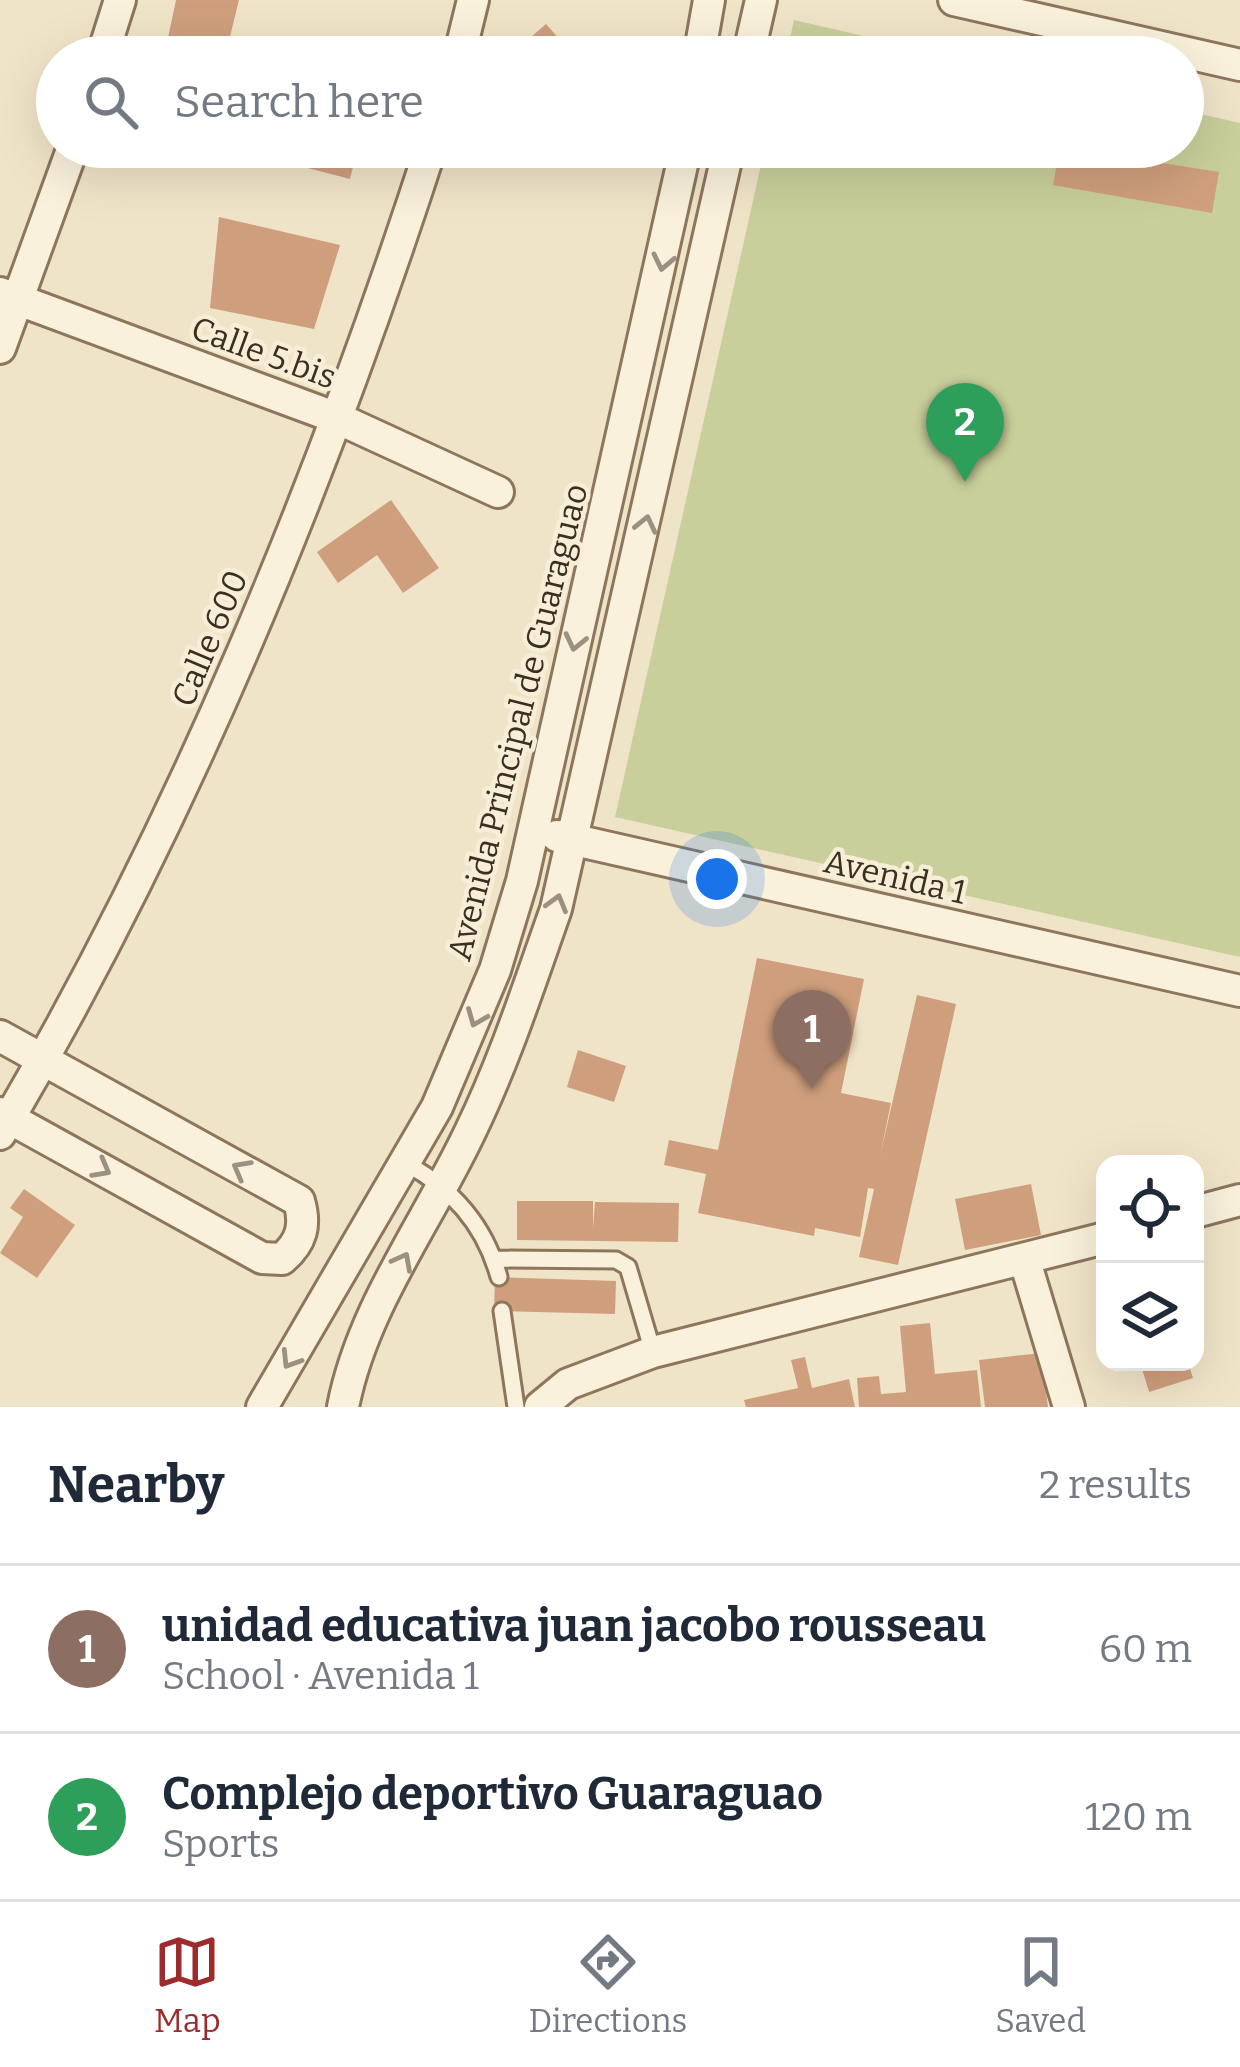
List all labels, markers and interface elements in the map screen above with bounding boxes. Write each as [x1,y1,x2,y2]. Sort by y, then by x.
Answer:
search box [36,36,1204,168]
icon: search [78,69,144,135]
text: Search here [174,75,424,129]
one-way arrow [651,251,676,271]
street label: Calle 5.bis [186,308,341,398]
pin: 2 [926,383,1004,482]
street label: Avenida Principal de Guaraguao [439,480,597,965]
one-way arrow [633,514,658,534]
street label: Calle 600 [163,564,256,712]
one-way arrow [564,631,589,651]
street label: Avenida 1 [820,841,970,913]
your location [687,849,747,909]
one-way arrow [542,894,567,914]
pin: 1 [773,990,851,1089]
one-way arrow [466,1007,490,1028]
one-way arrow [90,1155,111,1178]
map controls [1096,1155,1204,1371]
button: locate [1096,1155,1204,1263]
one-way arrow [233,1160,254,1183]
one-way arrow [388,1251,411,1273]
button: layers [1096,1263,1204,1371]
one-way arrow [282,1347,304,1369]
text: Nearby [48,1454,224,1516]
text: 2 results [1039,1462,1192,1508]
text: unidad educativa juan jacobo rousseau [162,1599,986,1653]
text: 1 [79,1626,95,1672]
text: 60 m [1099,1626,1192,1672]
text: School · Avenida 1 [162,1653,479,1699]
text: Complejo deportivo Guaraguao [162,1767,823,1821]
text: 2 [76,1794,98,1840]
text: 120 m [1085,1794,1192,1840]
text: Sports [162,1821,279,1867]
tab: Map [154,1929,221,2041]
tab: Directions [529,1929,687,2041]
tab: Saved [995,1929,1086,2041]

